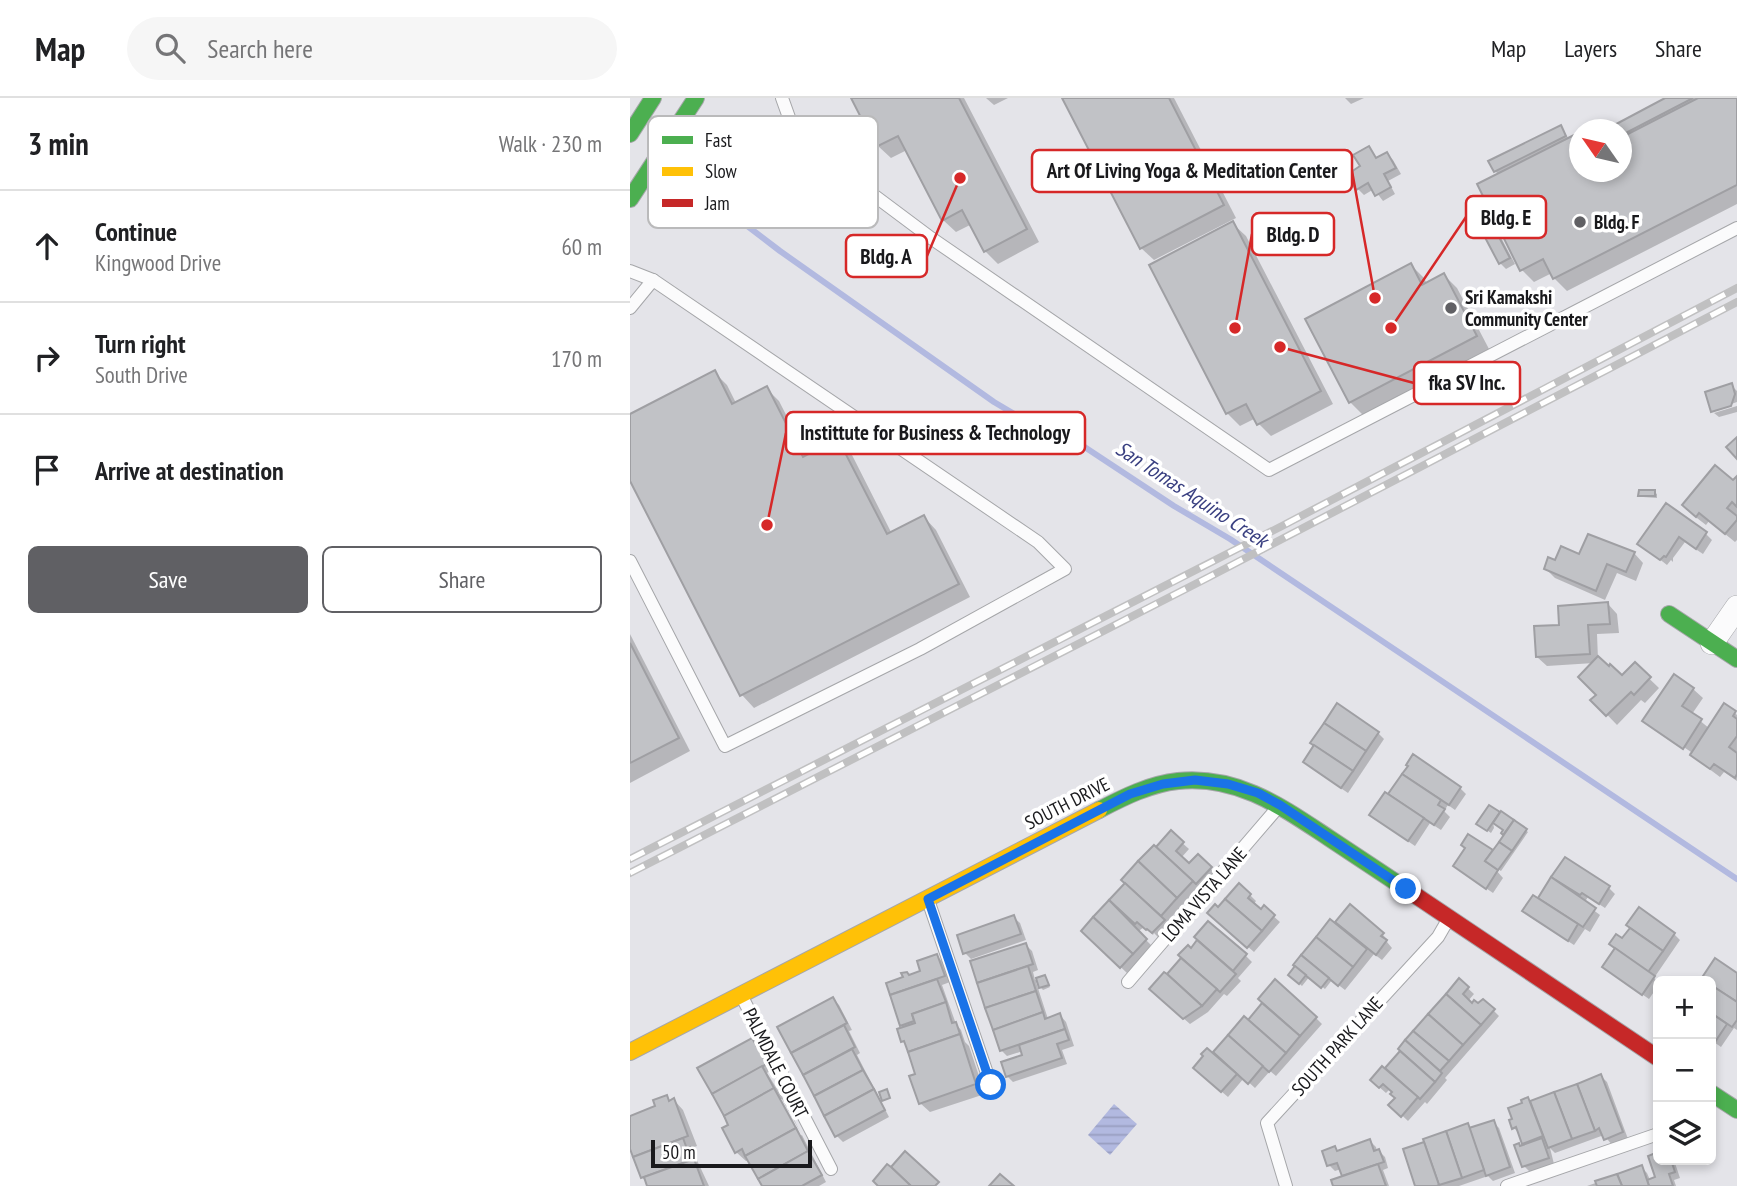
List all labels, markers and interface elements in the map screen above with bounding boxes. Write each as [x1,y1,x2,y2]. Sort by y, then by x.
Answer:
search box [127,17,617,80]
text: Map [35,27,85,70]
icon: search [151,29,189,67]
text: Search here [207,32,313,65]
text: Map [1491,33,1526,64]
text: Layers [1564,33,1617,64]
text: Share [1655,33,1702,64]
legend [648,116,878,228]
north arrow [1569,119,1632,182]
text: 3 min [28,124,89,163]
text: Fast [705,128,733,152]
text: Walk · 230 m [499,129,602,158]
callout: Art Of Living Yoga & Meditation Center [1032,150,1352,192]
text: Art Of Living Yoga & Meditation Center [1046,157,1338,184]
text: Slow [705,159,738,183]
text: Jam [704,191,730,215]
callout: Bldg. E [1466,196,1546,238]
text: Bldg. E [1481,204,1531,231]
place label: Bldg. F [1594,210,1640,234]
callout: Bldg. D [1252,213,1334,255]
marker: Bldg. F [1572,214,1588,230]
text: Continue [95,215,177,248]
text: Bldg. D [1267,221,1319,248]
icon: ahead [28,227,66,265]
text: 60 m [561,232,602,261]
callout: Bldg. A [846,235,927,277]
text: Bldg. A [860,243,912,270]
text: Kingwood Drive [95,248,221,277]
place label: Sri Kamakshi Community Center [1465,285,1588,331]
marker: Sri Kamakshi Community Center [1443,300,1459,316]
text: Turn right [95,327,186,360]
icon: right [28,339,66,377]
text: 170 m [551,344,602,373]
text: South Drive [95,360,188,389]
callout: fka SV Inc. [1414,362,1520,404]
text: fka SV Inc. [1428,369,1506,396]
callout: Instittute for Business & Technology [786,412,1085,454]
text: Instittute for Business & Technology [800,419,1071,446]
water label: San Tomas Aquino Creek [1111,435,1275,555]
icon: arrive [28,451,66,489]
text: Arrive at destination [95,454,284,487]
button: Save [28,546,308,613]
button: Share [322,546,602,613]
street label: SOUTH DRIVE [1021,772,1113,834]
street label: LOMA VISTA LANE [1156,842,1252,946]
route end [1390,873,1421,904]
map controls [1653,976,1716,1165]
button: + [1653,976,1716,1039]
street label: SOUTH PARK LANE [1286,991,1388,1101]
street label: PALMDALE COURT [738,1004,814,1123]
button: − [1653,1039,1716,1102]
route start [975,1069,1006,1100]
button: layers [1653,1102,1716,1165]
scale bar [651,1137,812,1169]
text: 50 m [662,1140,696,1164]

